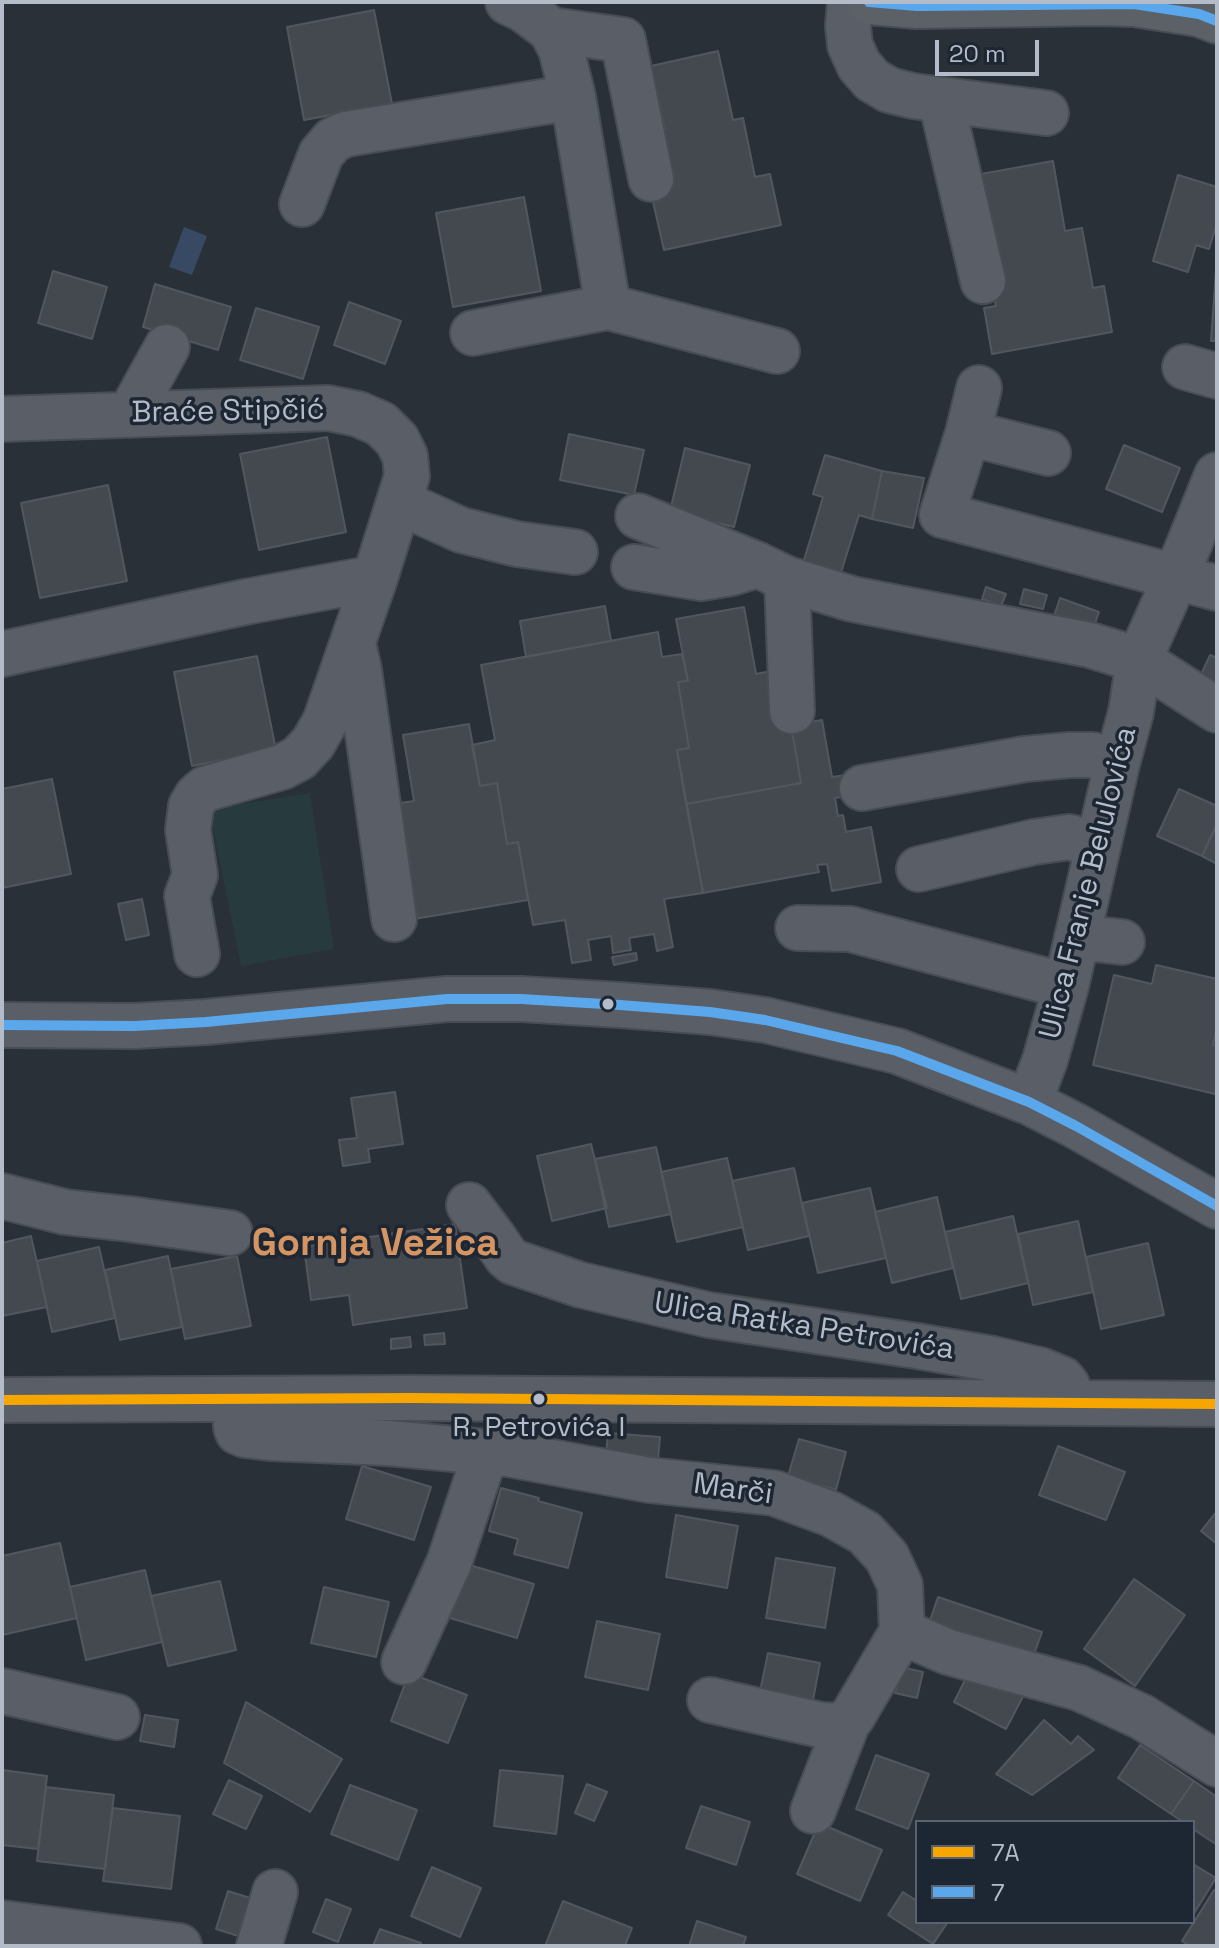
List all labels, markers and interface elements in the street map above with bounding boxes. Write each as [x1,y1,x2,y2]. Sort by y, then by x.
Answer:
scale bar [939,24,1043,74]
text: 20 m [949,38,1006,69]
street label: Braće Stipčić [131,392,325,432]
street label: Ulica Franje Belulovića [1033,723,1145,1043]
unlabelled marker [600,996,616,1012]
district label: Gornja Vežica [252,1222,498,1268]
street label: Ulica Ratka Petrovića [651,1285,957,1369]
marker: R. Petrovića I [531,1391,547,1407]
place label: R. Petrovića I [453,1411,625,1445]
street label: Marči [691,1467,775,1513]
legend [915,1820,1195,1924]
text: 7A [991,1837,1020,1868]
text: 7 [991,1877,1005,1908]

